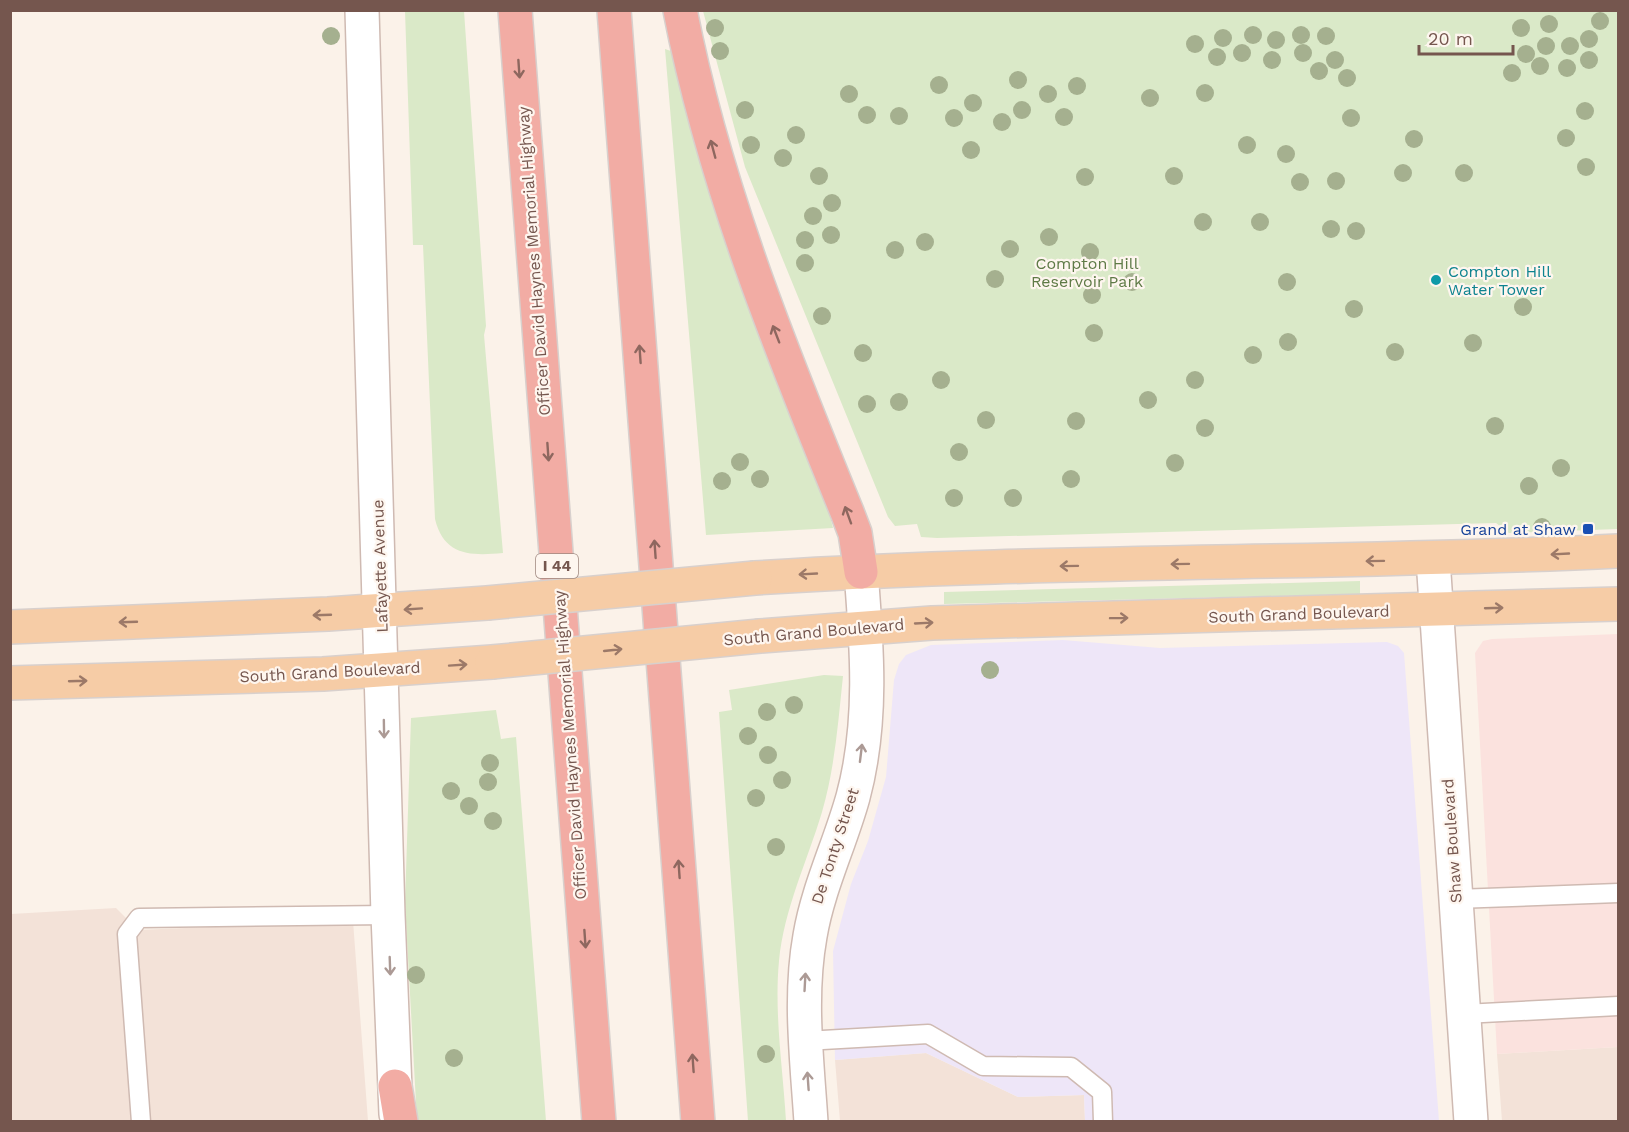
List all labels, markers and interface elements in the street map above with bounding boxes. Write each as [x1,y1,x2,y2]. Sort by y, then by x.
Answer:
scale bar [1419,18,1514,56]
text: 20 m [1428,28,1473,49]
one-way arrow [514,58,525,78]
street label: Officer David Haynes Memorial Highway [514,105,554,416]
one-way arrow [707,140,718,159]
park label: Compton Hill Reservoir Park [1031,254,1143,291]
place label: Compton Hill Water Tower [1448,262,1551,299]
marker: Compton Hill Water Tower [1429,273,1443,287]
one-way arrow [770,325,781,343]
one-way arrow [635,345,646,365]
one-way arrow [543,441,554,461]
street label: Lafayette Avenue [368,499,392,633]
one-way arrow [842,506,853,525]
place label: Grand at Shaw [1460,520,1576,539]
marker: Grand at Shaw [1581,522,1595,536]
one-way arrow [649,539,660,559]
one-way arrow [1551,548,1571,559]
road number: I 44 [536,554,578,578]
one-way arrow [1365,555,1385,567]
one-way arrow [1170,558,1190,570]
one-way arrow [1060,560,1080,572]
one-way arrow [798,569,818,580]
street label: Officer David Haynes Memorial Highway [550,589,590,900]
street label: South Grand Boulevard [1208,601,1390,627]
one-way arrow [1483,602,1503,614]
one-way arrow [403,604,423,615]
one-way arrow [313,609,333,620]
one-way arrow [1108,612,1128,624]
street label: South Grand Boulevard [723,615,905,649]
one-way arrow [118,617,138,628]
one-way arrow [913,618,933,629]
one-way arrow [602,644,622,655]
street label: South Grand Boulevard [239,658,421,686]
one-way arrow [448,659,468,670]
one-way arrow [68,675,88,686]
one-way arrow [378,719,390,739]
one-way arrow [856,744,867,764]
street label: Shaw Boulevard [1438,778,1466,904]
street label: De Tonty Street [807,785,863,907]
one-way arrow [673,859,684,879]
one-way arrow [580,929,591,949]
one-way arrow [384,956,395,976]
one-way arrow [800,973,811,993]
one-way arrow [688,1054,699,1074]
one-way arrow [803,1072,814,1092]

